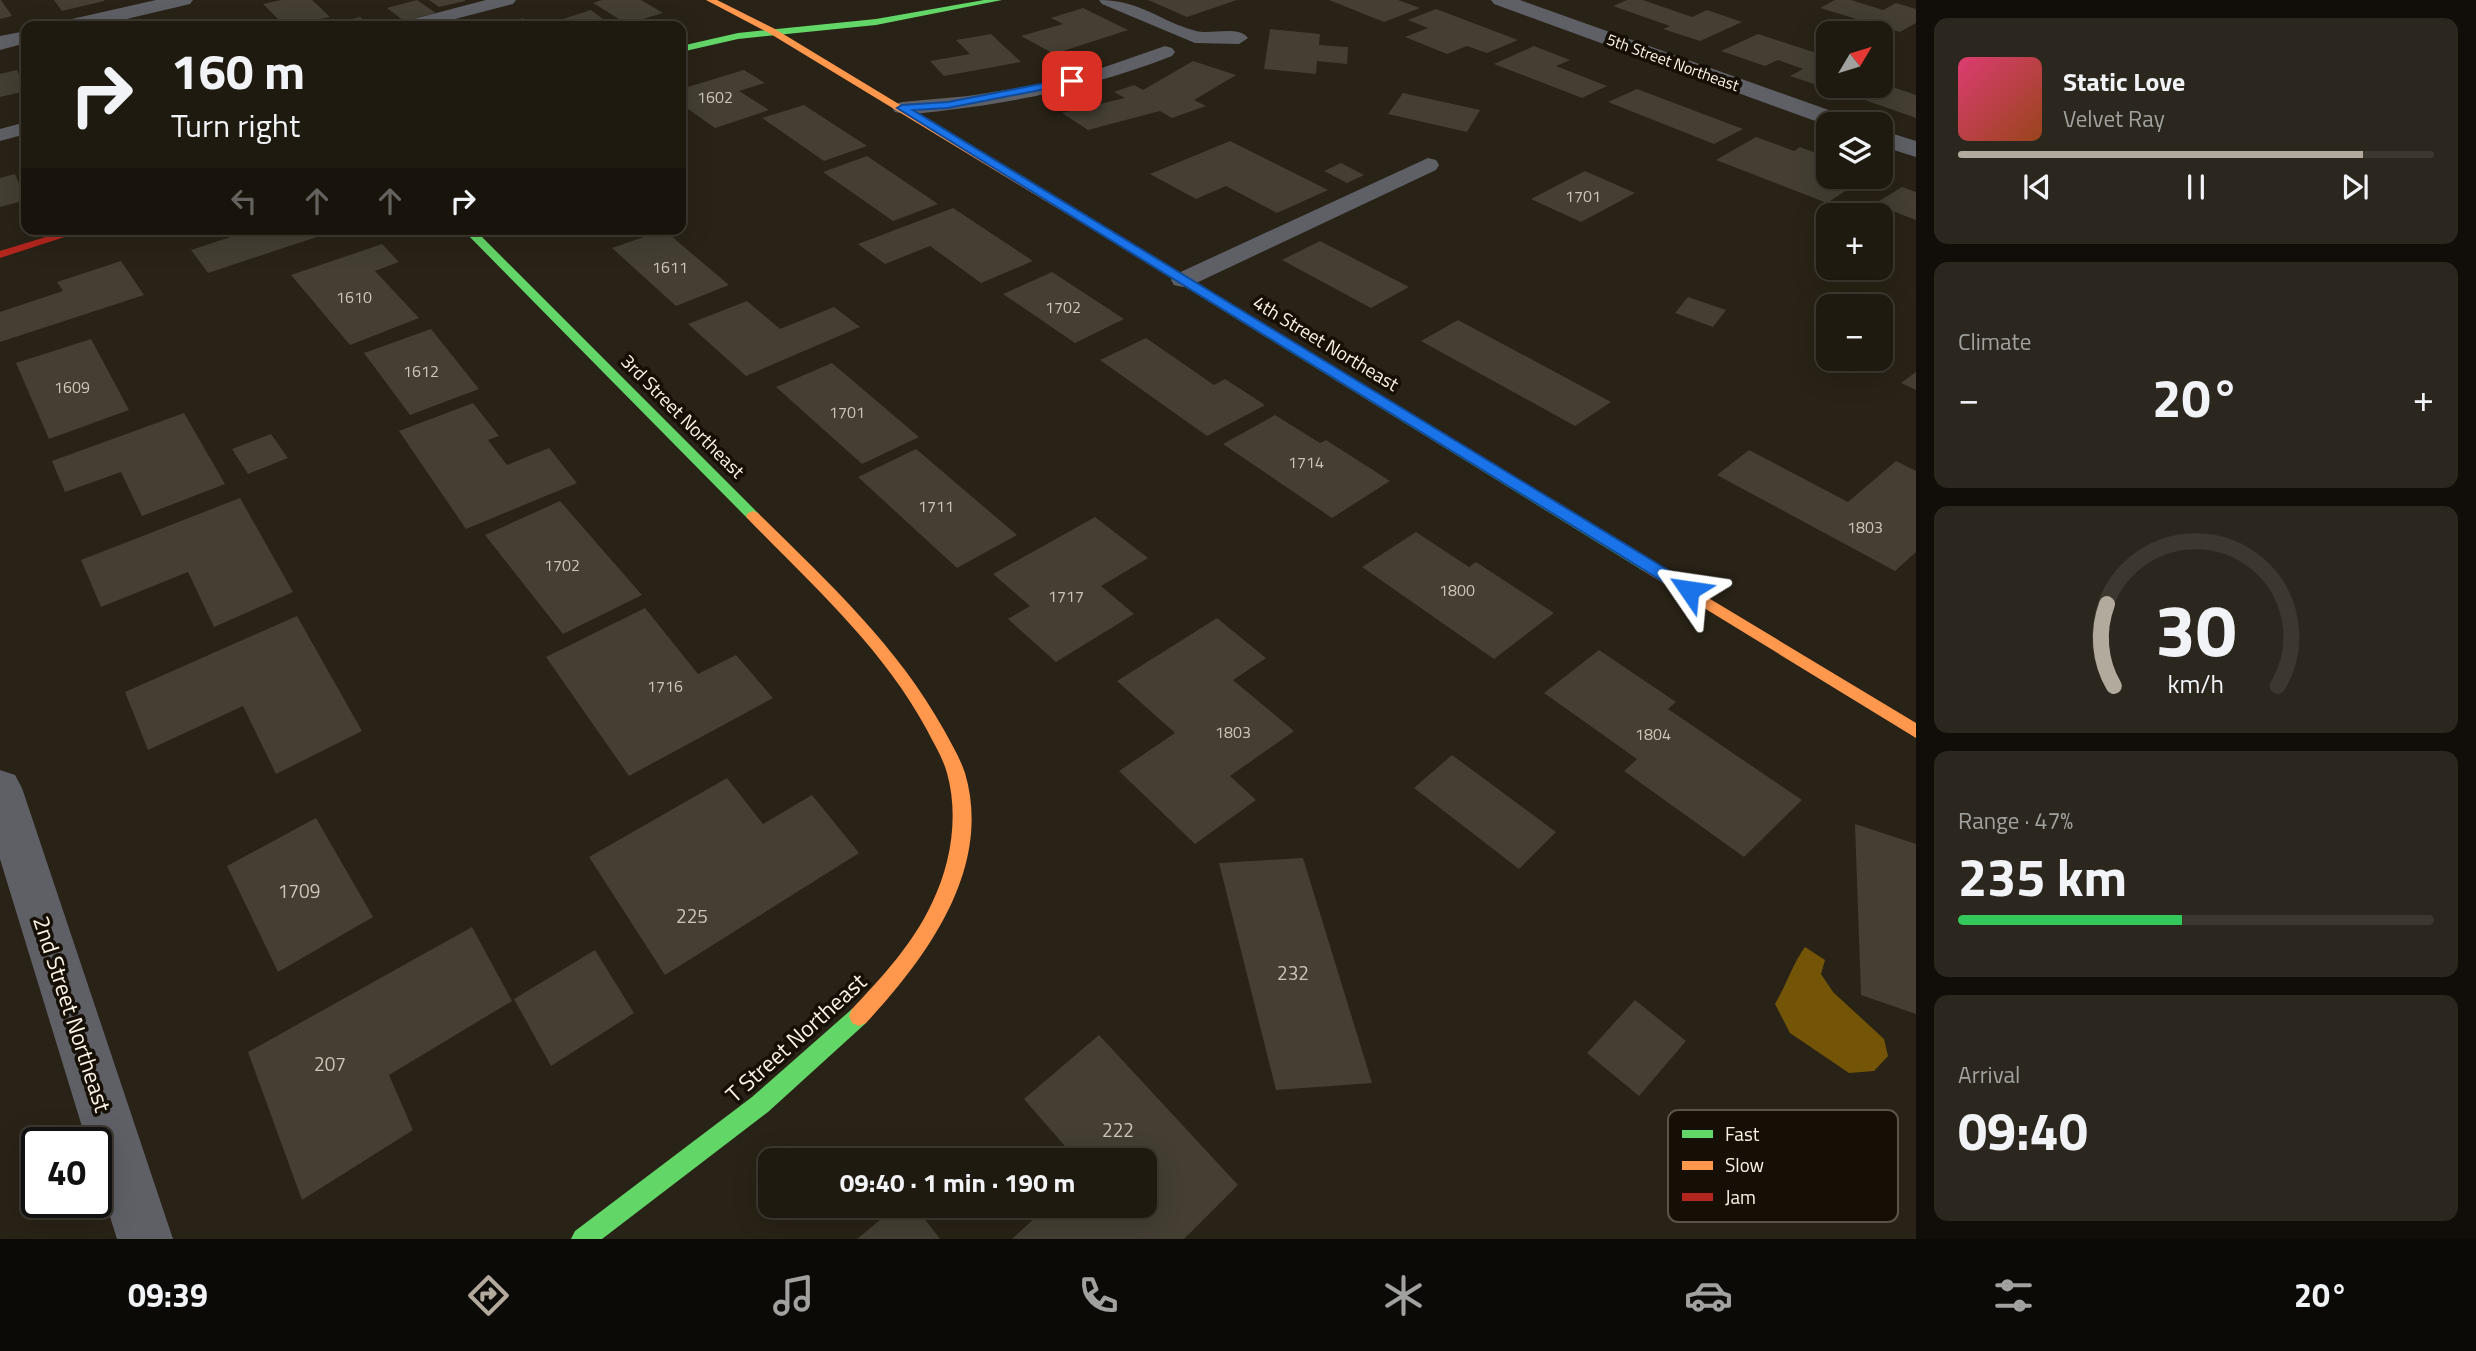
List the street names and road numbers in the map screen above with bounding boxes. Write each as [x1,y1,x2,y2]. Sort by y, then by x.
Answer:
street label: 5th Street Northeast [1603,27,1743,97]
street label: 4th Street Northeast [1248,287,1405,398]
street label: 3rd Street Northeast [615,347,752,485]
street label: 2nd Street Northeast [24,911,121,1117]
street label: T Street Northeast [717,965,874,1111]

